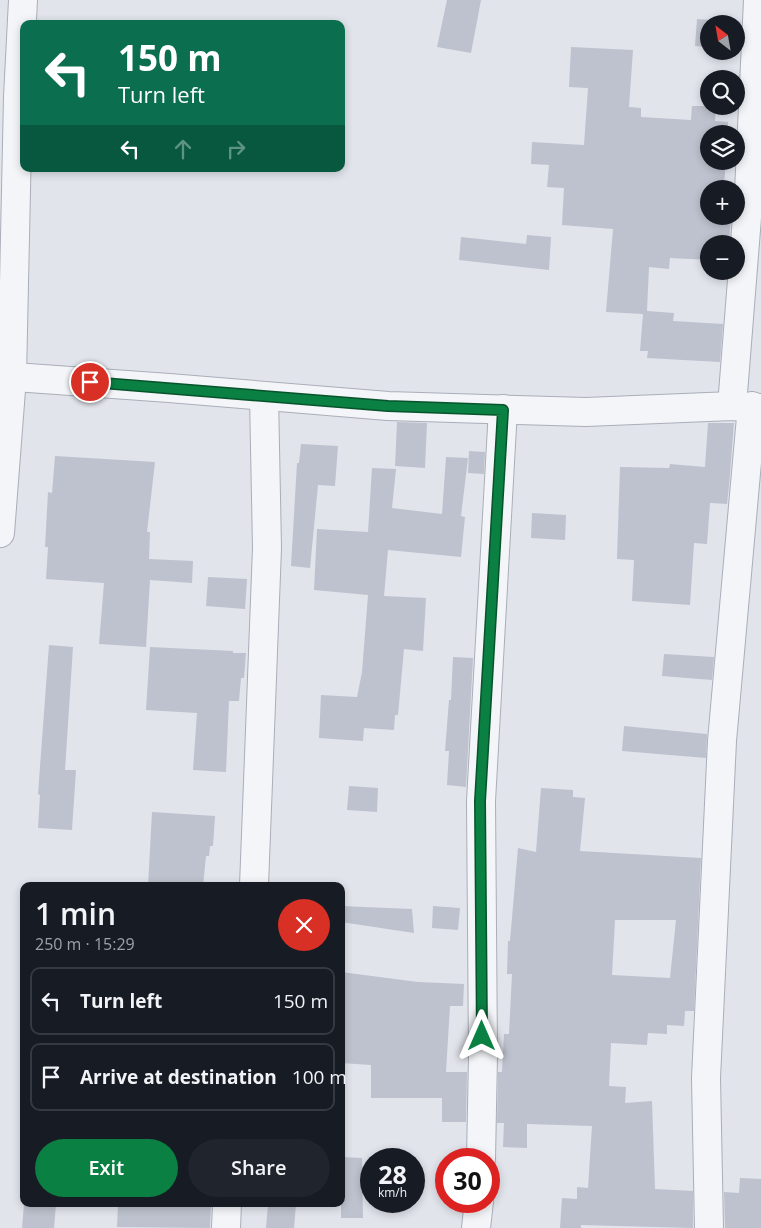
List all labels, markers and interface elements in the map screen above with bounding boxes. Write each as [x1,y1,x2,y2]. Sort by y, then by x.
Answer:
north arrow [700,15,745,60]
map controls [700,15,745,280]
text: 150 m [118,34,222,81]
icon: left [35,40,100,105]
button: search [700,70,745,115]
text: Turn left [118,79,205,109]
button: layers [700,125,745,170]
icon: left [116,135,144,163]
icon: ahead [169,135,197,163]
icon: right [222,135,250,163]
button: + [700,180,745,225]
button: − [700,235,745,280]
pin [69,361,111,403]
icon: arrive [76,368,104,396]
text: 1 min [35,893,116,934]
button: close [278,899,330,951]
text: 250 m · 15:29 [35,933,135,955]
icon: left [37,987,65,1015]
text: Turn left [80,988,162,1014]
text: 150 m [273,988,328,1014]
position arrow [455,1009,507,1061]
icon: arrive [37,1063,65,1091]
text: Arrive at destination [80,1064,277,1090]
text: 100 m [292,1064,347,1090]
button: Exit [35,1139,178,1197]
button: Share [188,1139,330,1197]
speed limit sign: 30 [435,1148,500,1213]
text: 28 [378,1157,407,1191]
text: km/h [378,1184,407,1201]

